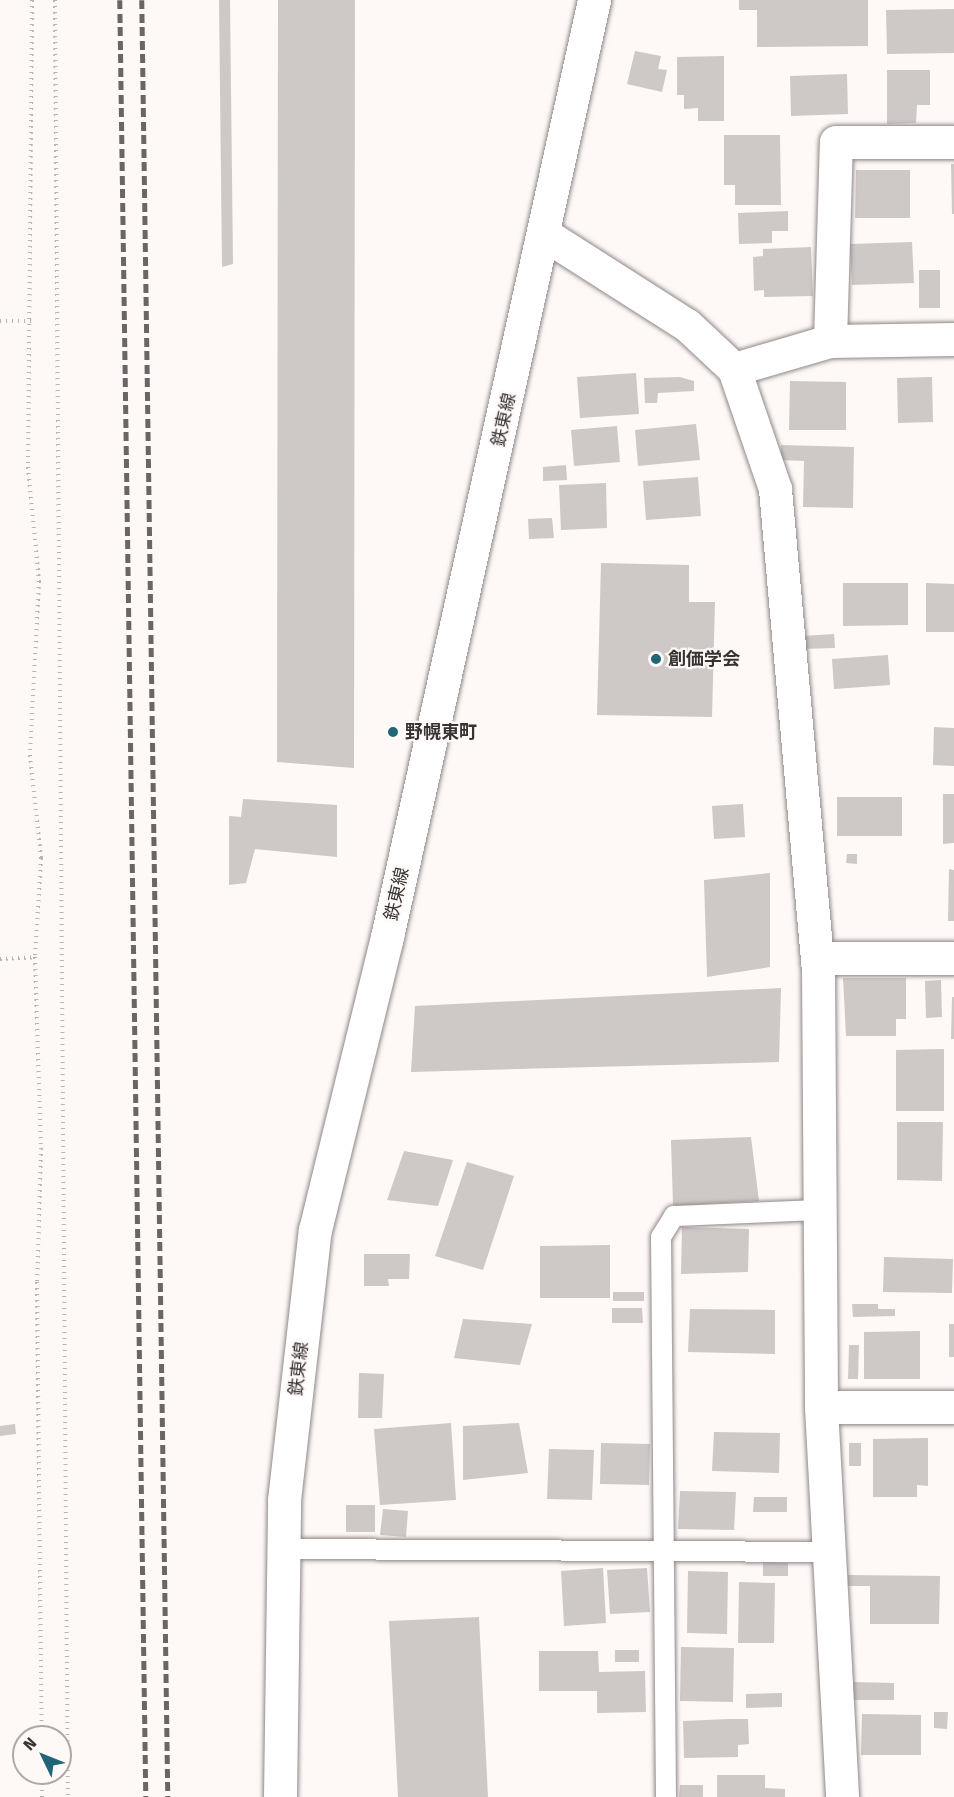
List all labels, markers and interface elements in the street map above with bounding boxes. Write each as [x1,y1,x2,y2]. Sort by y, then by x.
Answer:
street label: 鉄東線 [487,391,521,449]
place label: 創価学会 [668,648,740,670]
marker: 創価学会 [649,652,663,666]
place label: 野幌東町 [405,721,477,743]
marker: 野幌東町 [386,725,400,739]
street label: 鉄東線 [380,865,414,923]
street label: 鉄東線 [285,1341,313,1397]
north arrow [12,1725,72,1785]
text: N [19,1733,40,1754]

